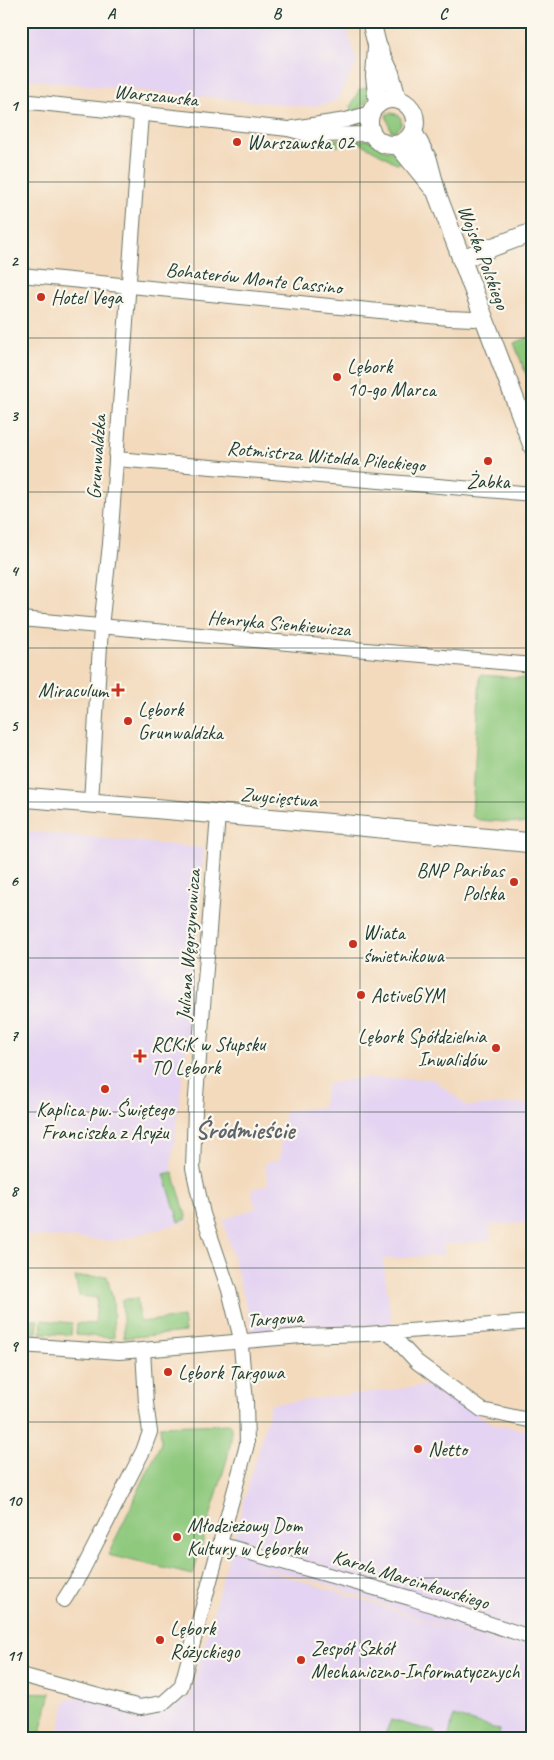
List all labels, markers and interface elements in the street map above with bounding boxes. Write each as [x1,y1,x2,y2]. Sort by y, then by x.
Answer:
text: A [107,4,117,24]
text: B [273,4,283,24]
text: C [439,4,449,24]
street label: Warszawska [113,79,201,113]
text: 1 [10,96,19,116]
place label: Warszawska 02 [247,130,356,155]
marker: Warszawska 02 [231,136,243,148]
street label: Wojska Polskiego [452,201,515,314]
text: 2 [10,251,19,271]
street label: Bohaterów Monte Cassino [165,257,345,300]
place label: Hotel Vega [51,285,123,310]
marker: Hotel Vega [35,291,47,303]
place label: Lębork 10-go Marca [347,354,438,402]
marker: Lębork 10-go Marca [331,371,343,383]
text: 3 [10,406,19,426]
street label: Grunwaldzka [81,412,112,500]
street label: Rotmistrza Witolda Pileckiego [226,435,428,478]
marker: Żabka [482,455,494,467]
place label: Żabka [466,469,512,494]
text: 4 [10,561,19,581]
street label: Henryka Sienkiewicza [207,605,353,642]
place label: Miraculum [38,678,110,703]
marker: Miraculum [112,684,124,696]
place label: Lębork Grunwaldzka [138,697,225,745]
marker: Lębork Grunwaldzka [122,715,134,727]
text: 5 [11,716,20,736]
street label: Zwycięstwa [239,782,320,813]
place label: BNP Paribas Polska [417,858,506,906]
street label: Juliana Węgrzynowicza [171,867,206,1022]
text: 6 [10,871,19,891]
marker: BNP Paribas Polska [508,876,520,888]
place label: Wiata śmietnikowa [363,920,446,968]
marker: Wiata śmietnikowa [347,938,359,950]
place label: ActiveGYM [371,983,446,1008]
marker: ActiveGYM [355,989,367,1001]
place label: Lębork Spółdzielnia Inwalidów [358,1024,488,1072]
text: 7 [10,1026,19,1046]
place label: RCKiK w Słupsku TO Lębork [151,1032,267,1080]
marker: Lębork Spółdzielnia Inwalidów [490,1042,502,1054]
marker: RCKiK w Słupsku TO Lębork [133,1049,147,1063]
marker: Kaplica pw. Świętego Franciszka z Asyżu [99,1083,111,1095]
place label: Kaplica pw. Świętego Franciszka z Asyżu [36,1097,176,1145]
district label: Śródmieście [195,1114,296,1146]
text: 8 [10,1181,19,1201]
street label: Targowa [246,1304,306,1333]
text: 9 [10,1336,19,1356]
place label: Lębork Targowa [178,1360,285,1385]
marker: Lębork Targowa [162,1366,174,1378]
place label: Netto [428,1437,469,1462]
marker: Netto [412,1443,424,1455]
text: 10 [7,1491,23,1511]
place label: Młodzieżowy Dom Kultury w Lęborku [187,1513,309,1561]
marker: Młodzieżowy Dom Kultury w Lęborku [171,1531,183,1543]
street label: Karola Marcinkowskiego [330,1544,493,1615]
place label: Lębork Różyckiego [170,1616,241,1664]
marker: Lębork Różyckiego [154,1634,166,1646]
place label: Zespół Szkół Mechaniczno-Informatycznych [311,1636,521,1684]
text: 11 [7,1646,23,1666]
marker: Zespół Szkół Mechaniczno-Informatycznych [295,1654,307,1666]

